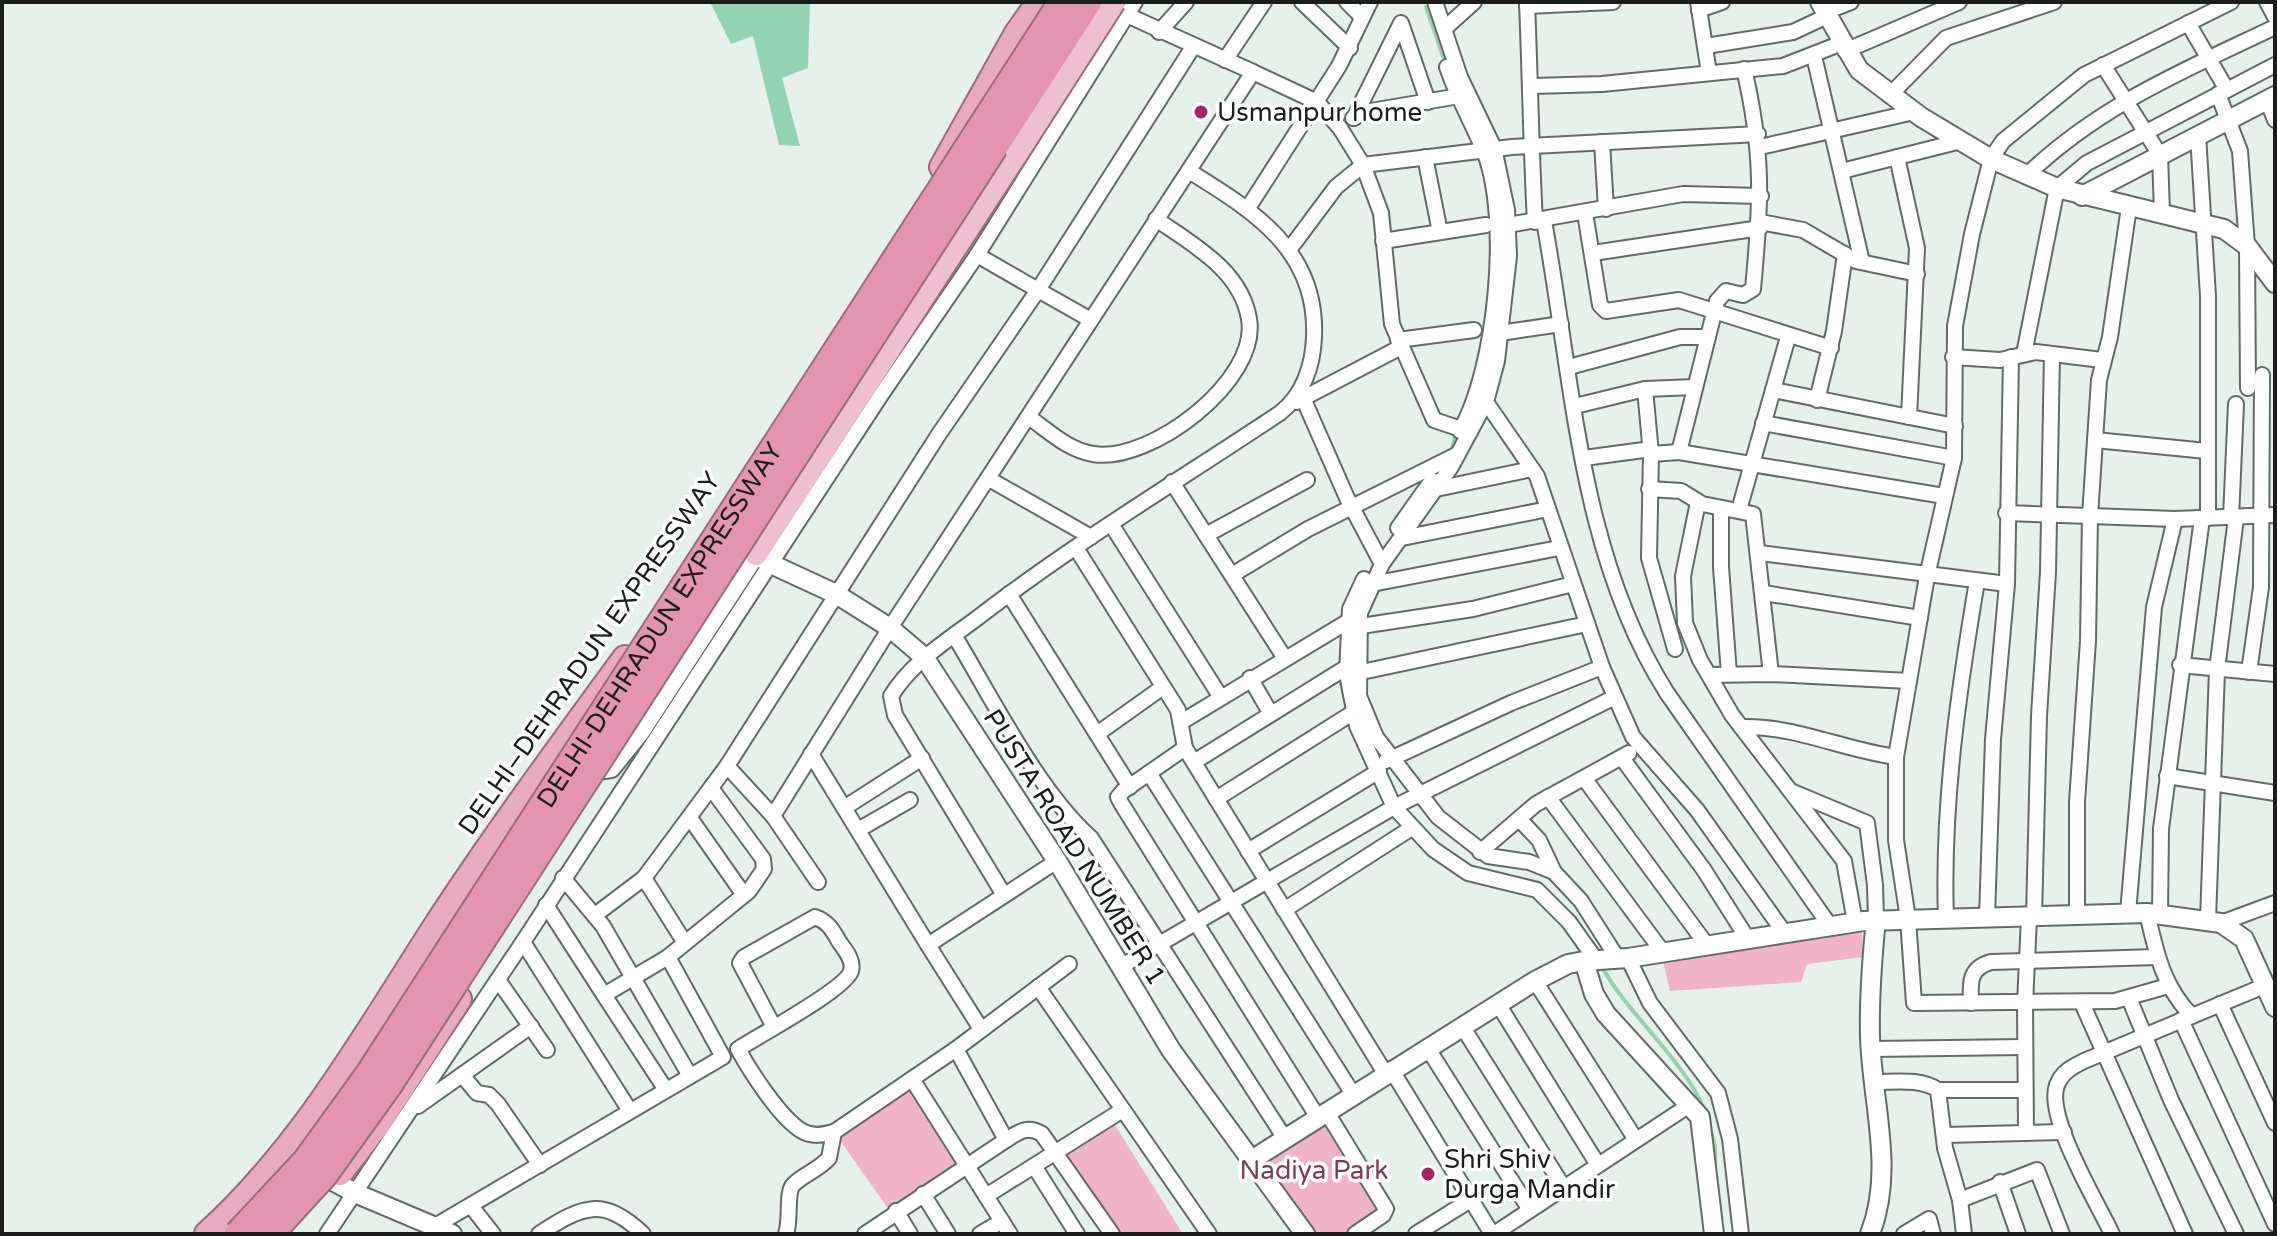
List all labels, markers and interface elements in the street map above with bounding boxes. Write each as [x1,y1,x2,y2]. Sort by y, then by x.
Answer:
place label: Usmanpur home [1217,97,1422,128]
marker: Usmanpur home [1192,103,1210,121]
street label: DELHI-DEHRADUN EXPRESSWAY [530,437,789,814]
street label: DELHI–DEHRADUN EXPRESSWAY [452,466,727,841]
street label: PUSTA ROAD NUMBER 1 [977,704,1172,991]
place label: Shri Shiv Durga Mandir [1444,1144,1615,1205]
park label: Nadiya Park [1239,1155,1389,1186]
marker: Shri Shiv Durga Mandir [1419,1165,1437,1183]

